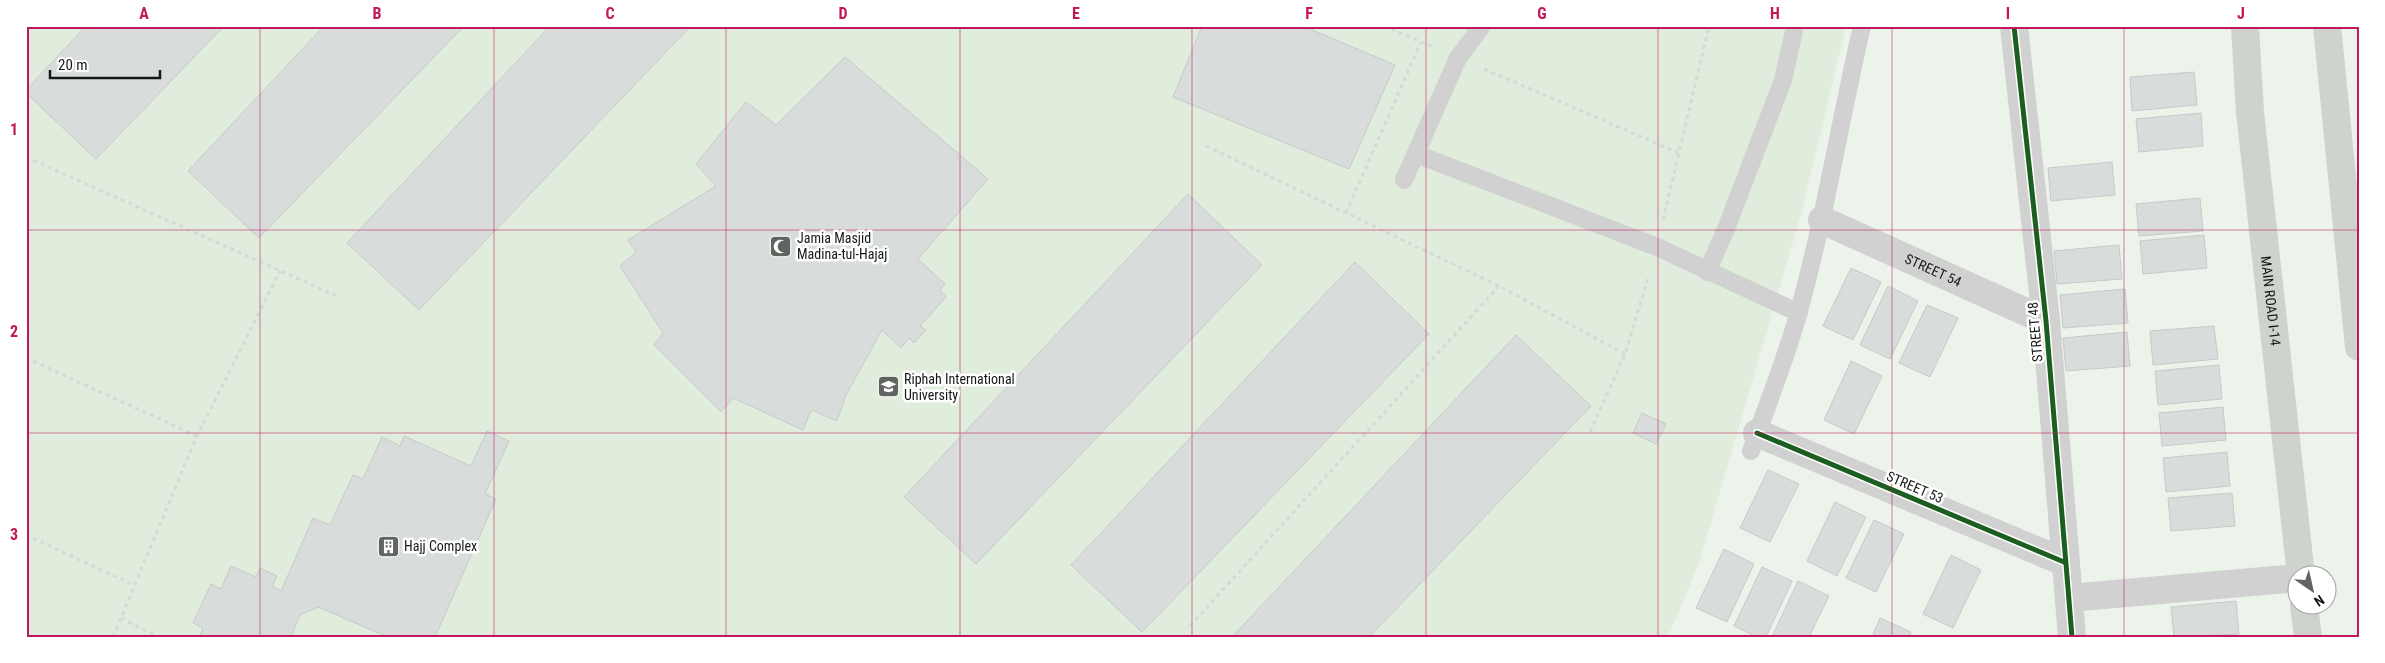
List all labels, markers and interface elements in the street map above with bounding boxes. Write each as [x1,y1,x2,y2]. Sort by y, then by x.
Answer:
text: A [139,4,149,23]
text: B [373,4,382,23]
text: C [605,4,615,23]
text: D [838,4,848,23]
text: E [1072,4,1080,23]
text: F [1305,4,1313,23]
text: G [1537,4,1547,23]
text: H [1770,4,1780,23]
text: I [2006,4,2010,23]
text: J [2237,4,2245,23]
scale bar [50,48,160,80]
text: 20 m [58,56,88,74]
text: 1 [10,120,18,139]
place label: Jamia Masjid Madina-tul-Hajaj [797,230,887,262]
mosque icon: Jamia Masjid Madina-tul-Hajaj [769,234,793,258]
street label: STREET 54 [1903,250,1964,290]
street label: MAIN ROAD I-14 [2258,255,2284,346]
street label: STREET 48 [2024,301,2046,363]
text: 2 [10,322,18,341]
place label: Riphah International University [904,371,1015,403]
school or university icon: Riphah International University [876,375,900,399]
street label: STREET 53 [1884,468,1946,506]
text: 3 [10,525,18,544]
building icon: Hajj Complex [376,534,400,558]
place label: Hajj Complex [404,538,477,554]
north arrow [2288,566,2338,616]
text: N [2311,592,2327,610]

